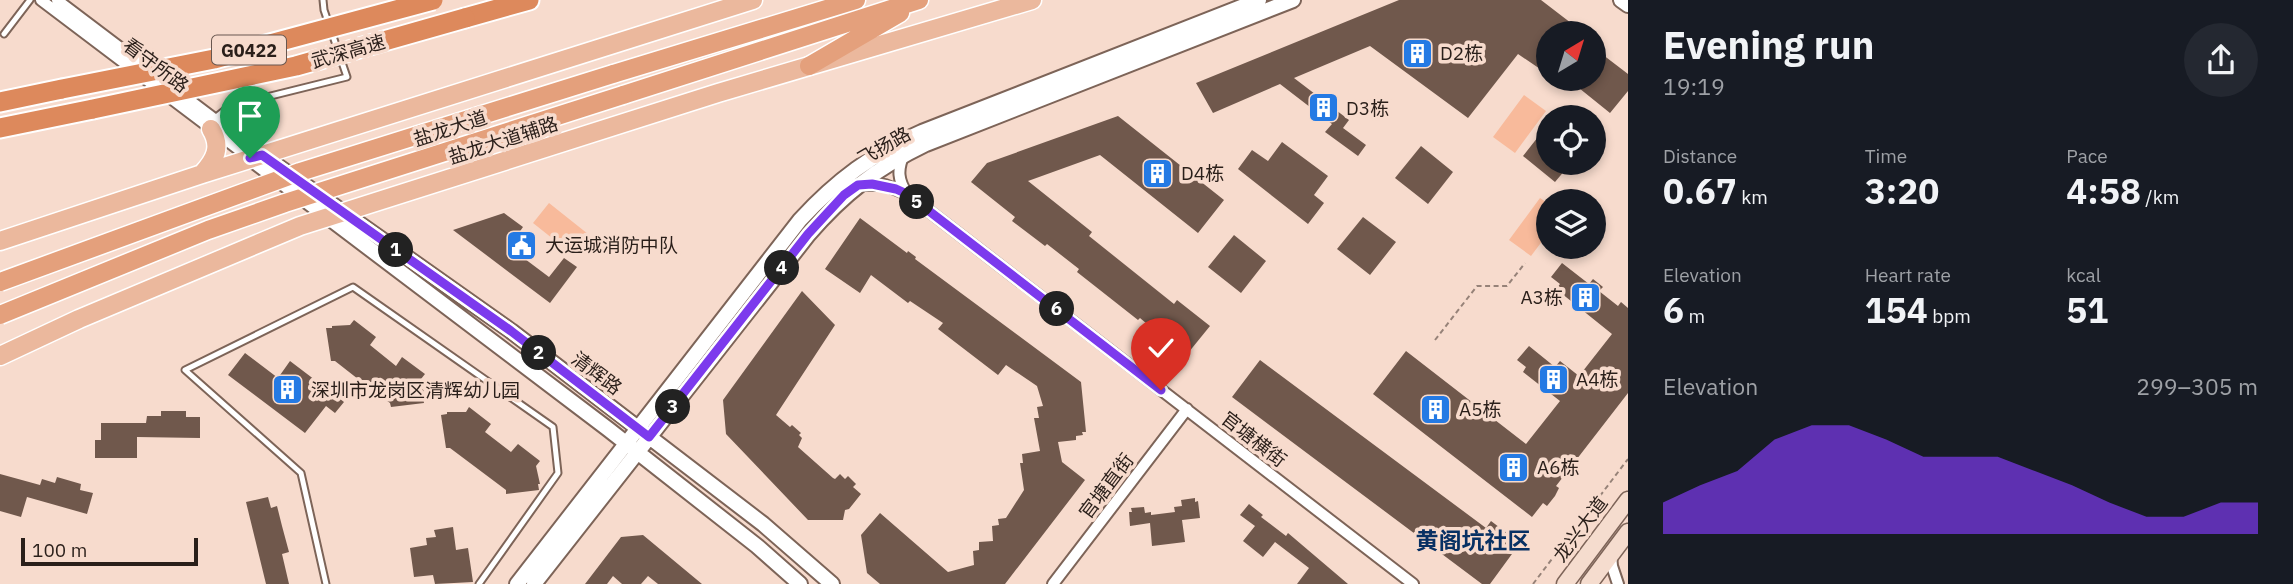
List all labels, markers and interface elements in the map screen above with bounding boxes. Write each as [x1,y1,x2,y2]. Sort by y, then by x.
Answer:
text: Evening run [1663,20,1874,69]
north arrow [1536,21,1606,91]
map controls [1536,21,1606,259]
button: share [2184,23,2258,97]
street label: 武深高速 [308,29,388,73]
street label: 看守所路 [118,33,194,97]
road number: G0422 [212,36,286,64]
building icon: D2栋 [1400,36,1434,70]
place label: D2栋 [1440,41,1483,65]
text: 19:19 [1663,71,1725,101]
pin [220,86,280,158]
building icon: D3栋 [1306,91,1340,125]
place label: D3栋 [1346,96,1389,120]
icon: arrive [231,97,269,135]
street label: 盐龙大道 [410,105,490,151]
button: locate [1536,105,1606,175]
street label: 盐龙大道辅路 [445,111,561,169]
street label: 飞扬路 [853,121,915,171]
text: Distance [1663,144,1737,168]
text: Time [1865,144,1907,168]
text: Pace [2066,144,2108,168]
building icon: D4栋 [1141,156,1175,190]
place label: D4栋 [1181,161,1224,185]
text: 0.67 [1663,168,1737,214]
text: 3:20 [1865,168,1939,214]
text: 4:58 [2066,168,2141,214]
pin: 5 [900,184,934,220]
text: km [1737,185,1768,209]
text: /km [2141,185,2179,209]
text: 5 [911,189,922,213]
button: layers [1536,189,1606,259]
public building icon: 大运城消防中队 [505,228,539,262]
pin: 1 [378,232,414,268]
place label: 大运城消防中队 [545,233,678,257]
text: 1 [390,237,401,261]
pin: 4 [764,250,800,286]
text: 4 [776,255,787,279]
text: Elevation [1663,263,1742,287]
text: Heart rate [1865,263,1951,287]
text: kcal [2066,263,2101,287]
building icon: A3栋 [1569,280,1603,314]
place label: A3栋 [1520,285,1563,309]
text: 6 [1663,287,1684,333]
text: 154 [1865,287,1928,333]
text: 51 [2066,287,2108,333]
pin: 6 [1040,292,1074,326]
text: 6 [1051,296,1062,320]
text: m [1684,304,1705,328]
text: bpm [1928,304,1971,328]
pin [1131,318,1191,390]
icon: check [1142,329,1180,367]
pin: 2 [522,336,556,370]
text: 2 [533,340,544,364]
street label: 清辉路 [567,346,627,400]
building icon: A4栋 [1536,362,1570,396]
place label: A4栋 [1576,367,1619,391]
text: Elevation [1663,371,1758,401]
text: 299–305 m [2136,371,2258,401]
building icon: 深圳市龙岗区清辉幼儿园 [271,373,305,407]
place label: 深圳市龙岗区清辉幼儿园 [311,378,520,402]
pin: 3 [656,390,690,424]
building icon: A5栋 [1419,392,1453,426]
text: 3 [667,394,678,418]
place label: A5栋 [1459,397,1502,421]
street label: 官塘横街 [1217,406,1291,472]
street label: 官塘直街 [1074,448,1138,524]
building icon: A6栋 [1497,450,1531,484]
place label: A6栋 [1537,455,1580,479]
street label: 龙兴大道 [1548,491,1612,567]
district label: 黄阁坑社区 [1416,525,1531,555]
scale bar [21,535,198,567]
text: 100 m [32,538,87,562]

